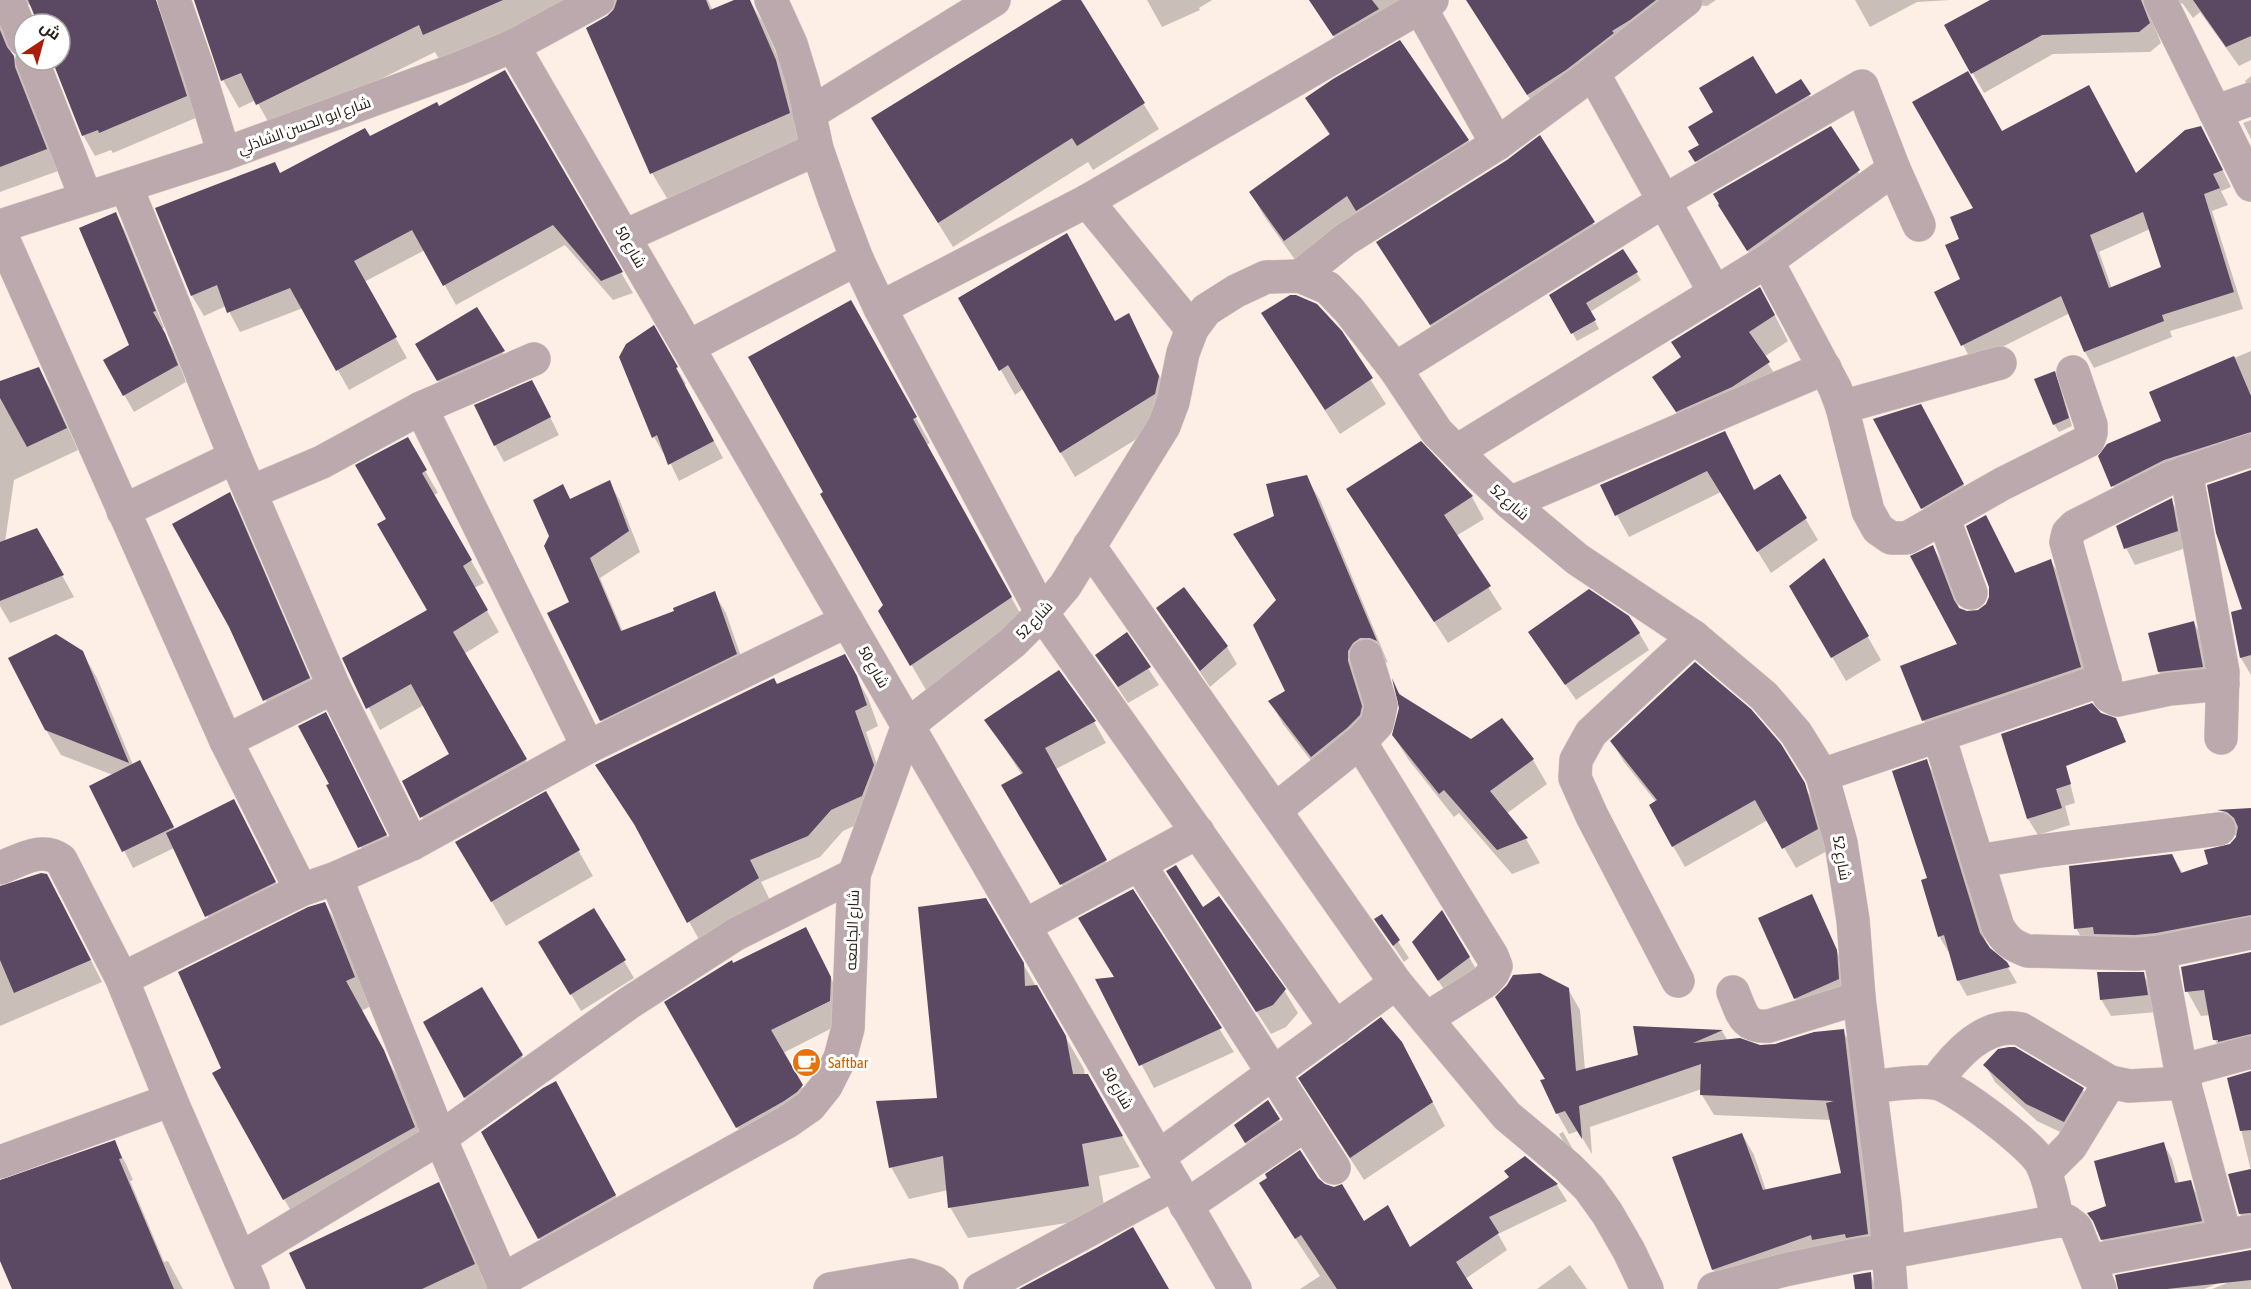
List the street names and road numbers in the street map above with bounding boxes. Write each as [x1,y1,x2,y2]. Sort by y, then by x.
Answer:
street label: شارع ابو الحسن الشاذلي [235,93,374,161]
street label: شارع 50 [610,223,650,272]
street label: شارع 52 [1485,481,1533,526]
street label: شارع 52 [1012,598,1058,644]
street label: شارع 50 [853,643,893,692]
street label: شارع 52 [1827,834,1854,882]
street label: شارع الجامعه [842,889,865,971]
street label: شارع 50 [1097,1064,1137,1113]

